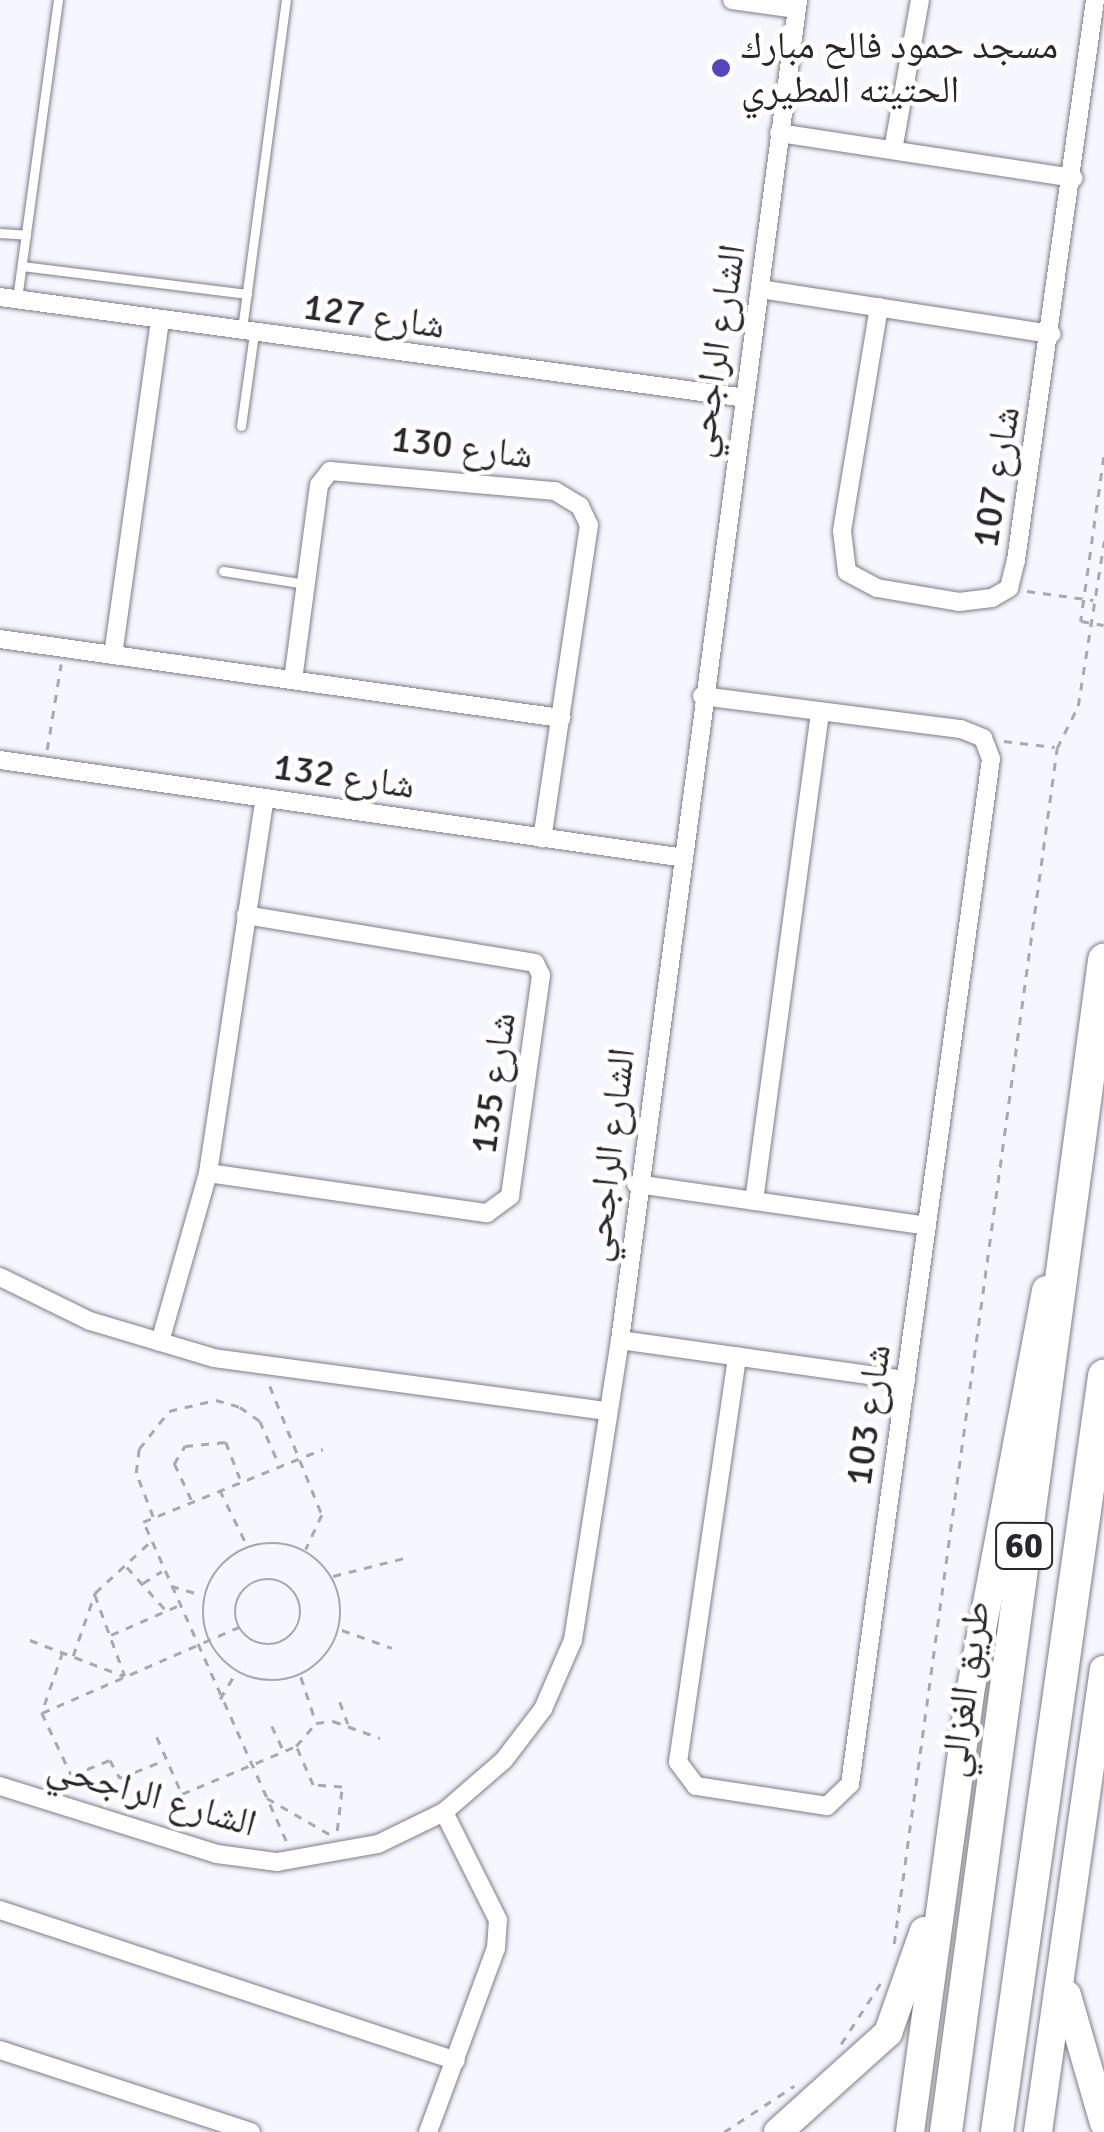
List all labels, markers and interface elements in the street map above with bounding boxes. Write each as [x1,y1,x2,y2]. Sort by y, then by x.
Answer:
place label: مسجد حمود فالح مبارك الحتيته المطيري [741,23,1058,112]
marker: مسجد حمود فالح مبارك الحتيته المطيري [710,57,732,79]
street label: الشارع الراجحي [677,241,755,461]
street label: شارع 127 [300,284,448,348]
street label: شارع 107 [962,403,1030,551]
street label: شارع 130 [389,416,535,478]
street label: شارع 132 [270,744,418,808]
street label: شارع 135 [461,1009,525,1157]
street label: الشارع الراجحي [573,1046,645,1264]
street label: شارع 103 [836,1341,900,1489]
road number: 60 [994,1516,1054,1576]
street label: طريق الغزالي [930,1598,1000,1780]
street label: الشارع الراجحي [42,1743,262,1847]

